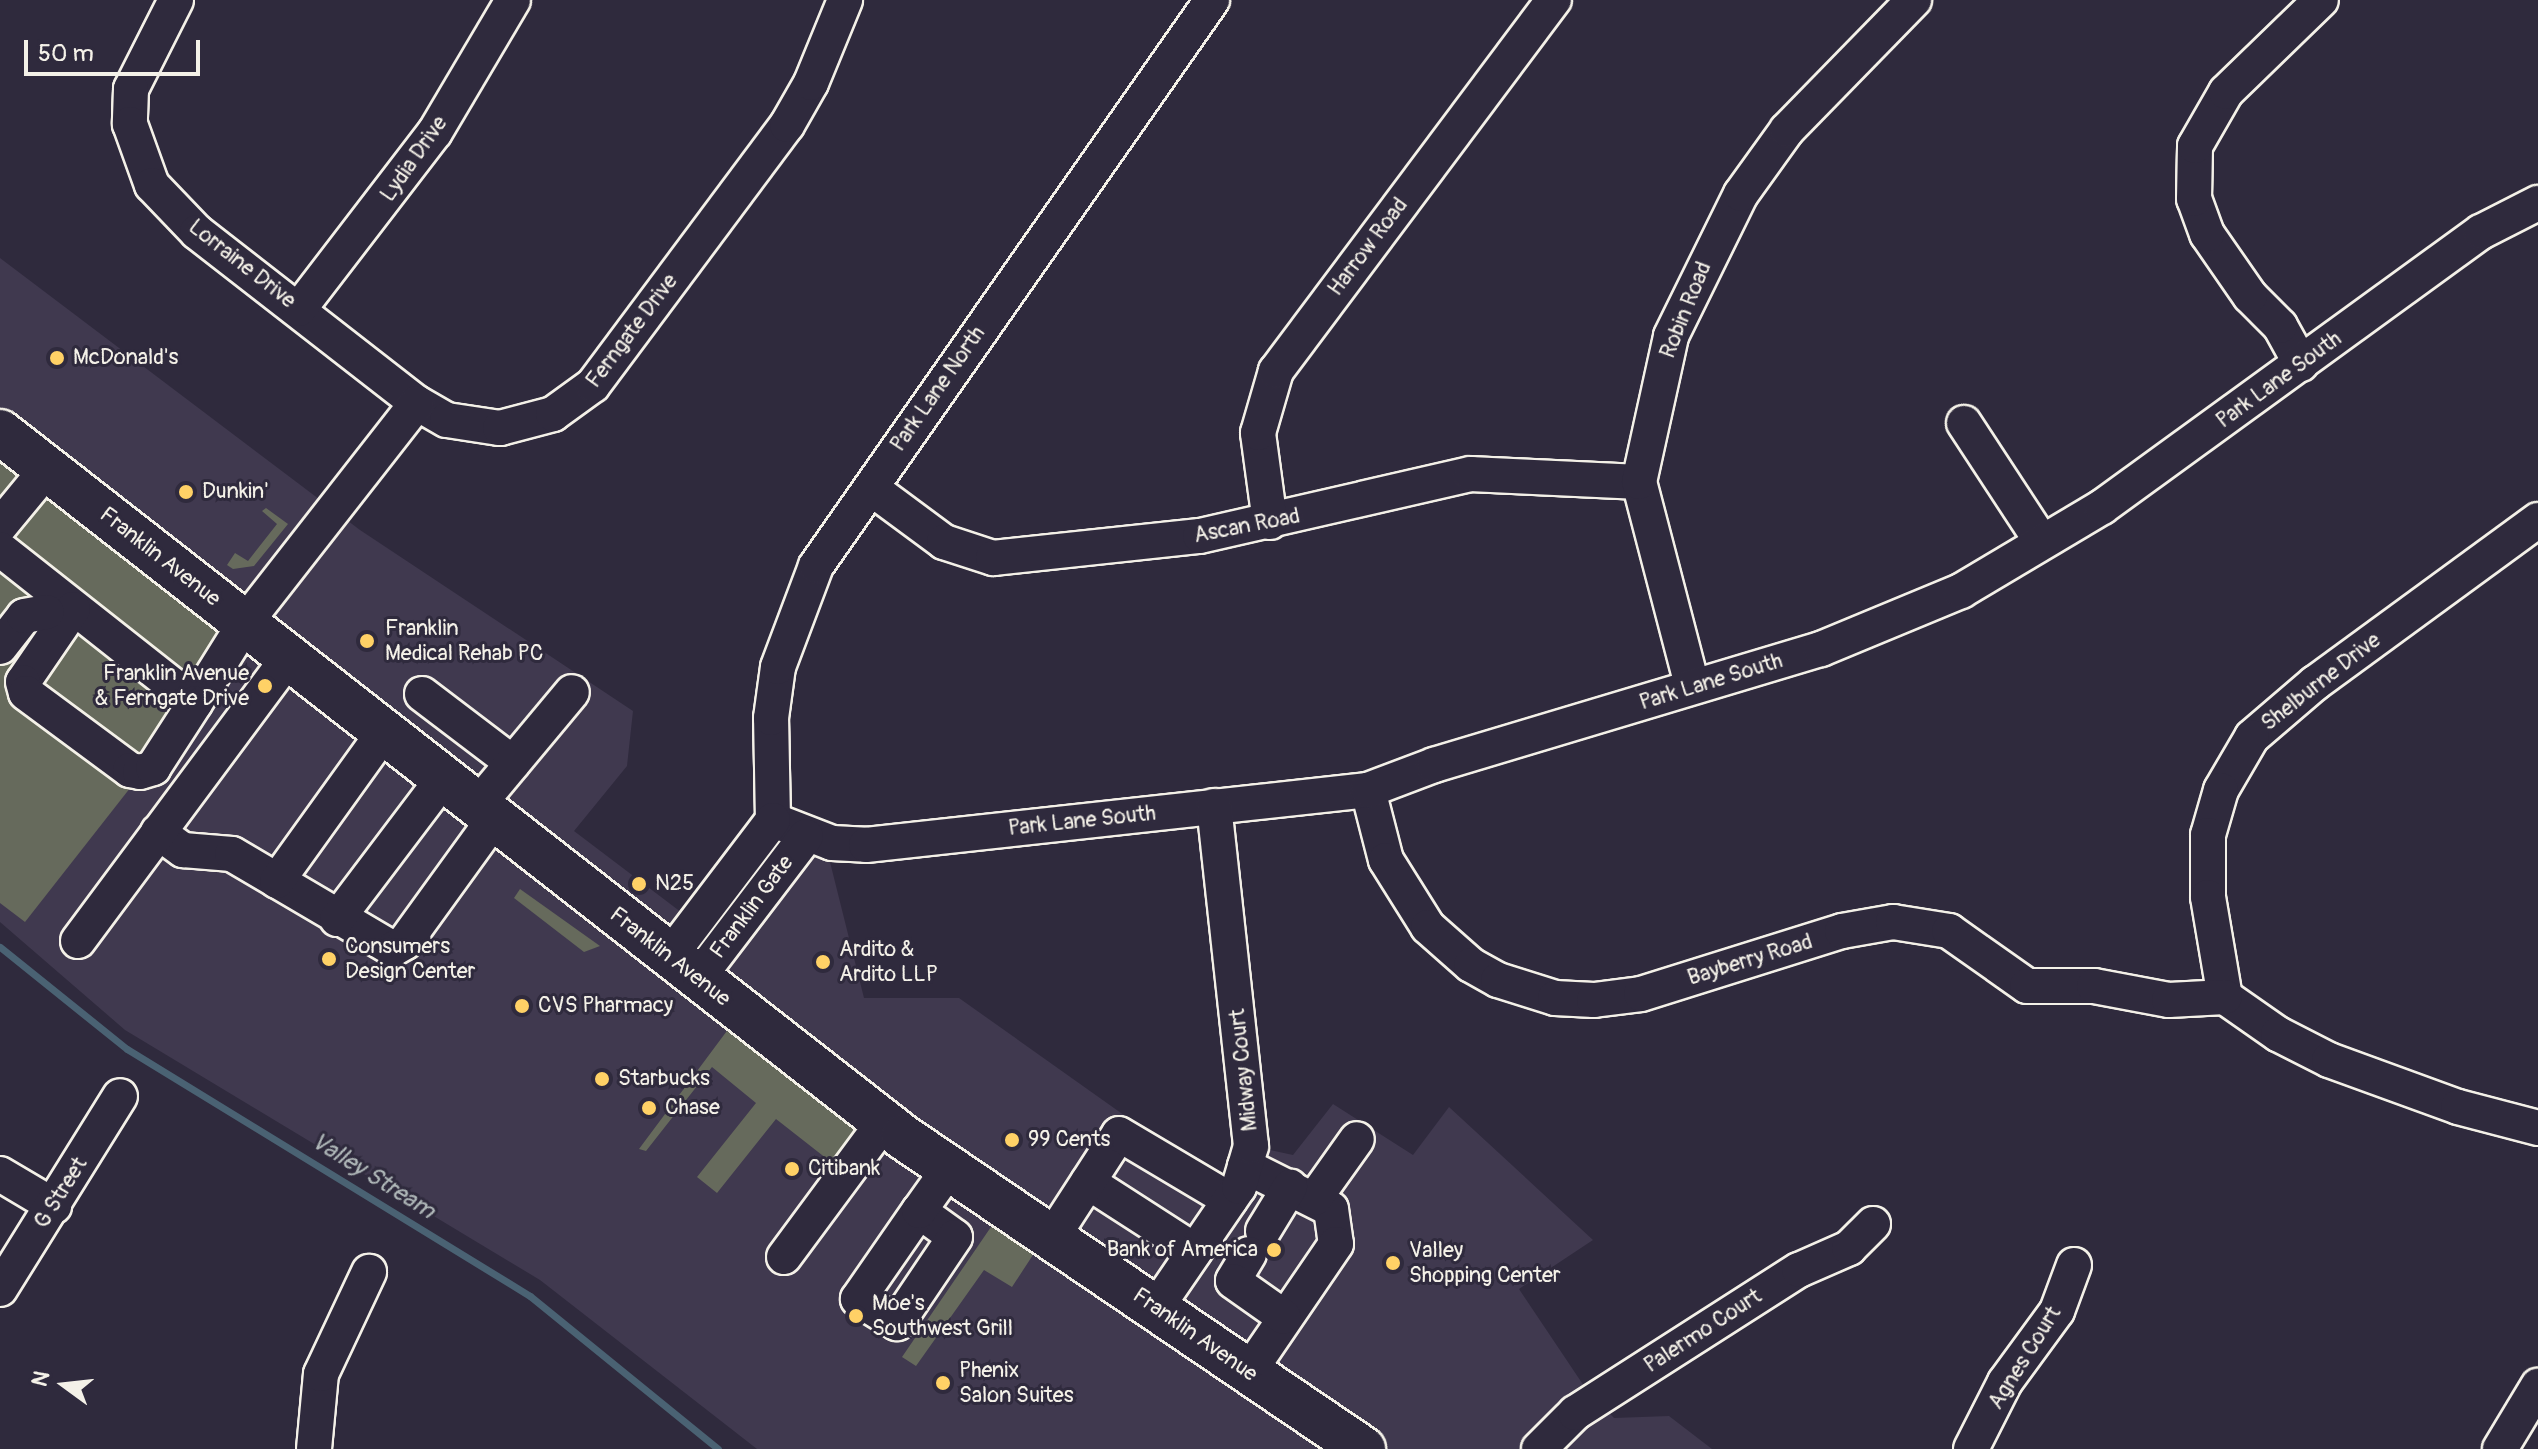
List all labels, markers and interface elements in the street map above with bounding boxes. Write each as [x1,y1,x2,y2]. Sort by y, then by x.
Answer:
scale bar [28,24,204,74]
text: 50 m [38,39,94,68]
street label: Lydia Drive [375,111,453,207]
street label: Harrow Road [1322,193,1414,301]
street label: Lorraine Drive [183,214,301,314]
street label: Robin Road [1655,258,1717,362]
street label: Ferngate Drive [581,269,683,393]
street label: Park Lane North [885,321,991,457]
street label: Park Lane South [2211,326,2347,434]
place label: McDonald's [73,345,178,371]
marker: McDonald's [48,349,66,367]
place label: Dunkin' [202,479,269,505]
marker: Dunkin' [177,483,195,501]
street label: Franklin Avenue [94,502,226,612]
street label: Ascan Road [1192,503,1302,549]
place label: Franklin Medical Rehab PC [385,615,543,666]
street label: Shelburne Drive [2256,627,2386,737]
marker: Franklin Medical Rehab PC [356,630,378,652]
street label: Park Lane South [1636,648,1786,716]
place label: Franklin Avenue & Ferngate Drive [95,660,249,712]
marker: Franklin Avenue & Ferngate Drive [256,677,274,695]
street label: Park Lane South [1007,800,1157,842]
street label: Franklin Gate [705,850,799,964]
place label: N25 [655,871,694,897]
marker: N25 [630,875,648,893]
street label: Franklin Avenue [604,902,736,1012]
street label: Bayberry Road [1684,928,1816,992]
place label: Consumers Design Center [345,933,475,984]
place label: Ardito & Ardito LLP [839,936,938,988]
marker: Consumers Design Center [320,950,338,968]
marker: Ardito & Ardito LLP [814,953,832,971]
place label: CVS Pharmacy [538,993,673,1019]
marker: CVS Pharmacy [513,997,531,1015]
street label: Midway Court [1224,1007,1264,1133]
place label: Starbucks [618,1066,710,1092]
marker: Starbucks [593,1070,611,1088]
place label: Chase [665,1095,720,1121]
marker: Chase [640,1099,658,1117]
water label: Valley Stream [306,1127,440,1225]
place label: 99 Cents [1028,1127,1110,1153]
marker: 99 Cents [1003,1131,1021,1149]
street label: G Street [29,1152,93,1234]
place label: Citibank [808,1156,880,1182]
marker: Citibank [783,1160,801,1178]
place label: Bank of America [1107,1237,1258,1263]
place label: Valley Shopping Center [1409,1237,1561,1288]
marker: Bank of America [1265,1241,1283,1259]
marker: Valley Shopping Center [1384,1254,1402,1272]
street label: Franklin Avenue [1128,1282,1262,1388]
street label: Palermo Court [1639,1283,1767,1379]
place label: Moe's Southwest Grill [872,1290,1013,1342]
street label: Agnes Court [1983,1302,2067,1414]
marker: Moe's Southwest Grill [847,1307,865,1325]
north arrow [24,1345,104,1425]
place label: Phenix Salon Suites [959,1357,1073,1408]
text: N [25,1368,56,1390]
marker: Phenix Salon Suites [934,1374,952,1392]

